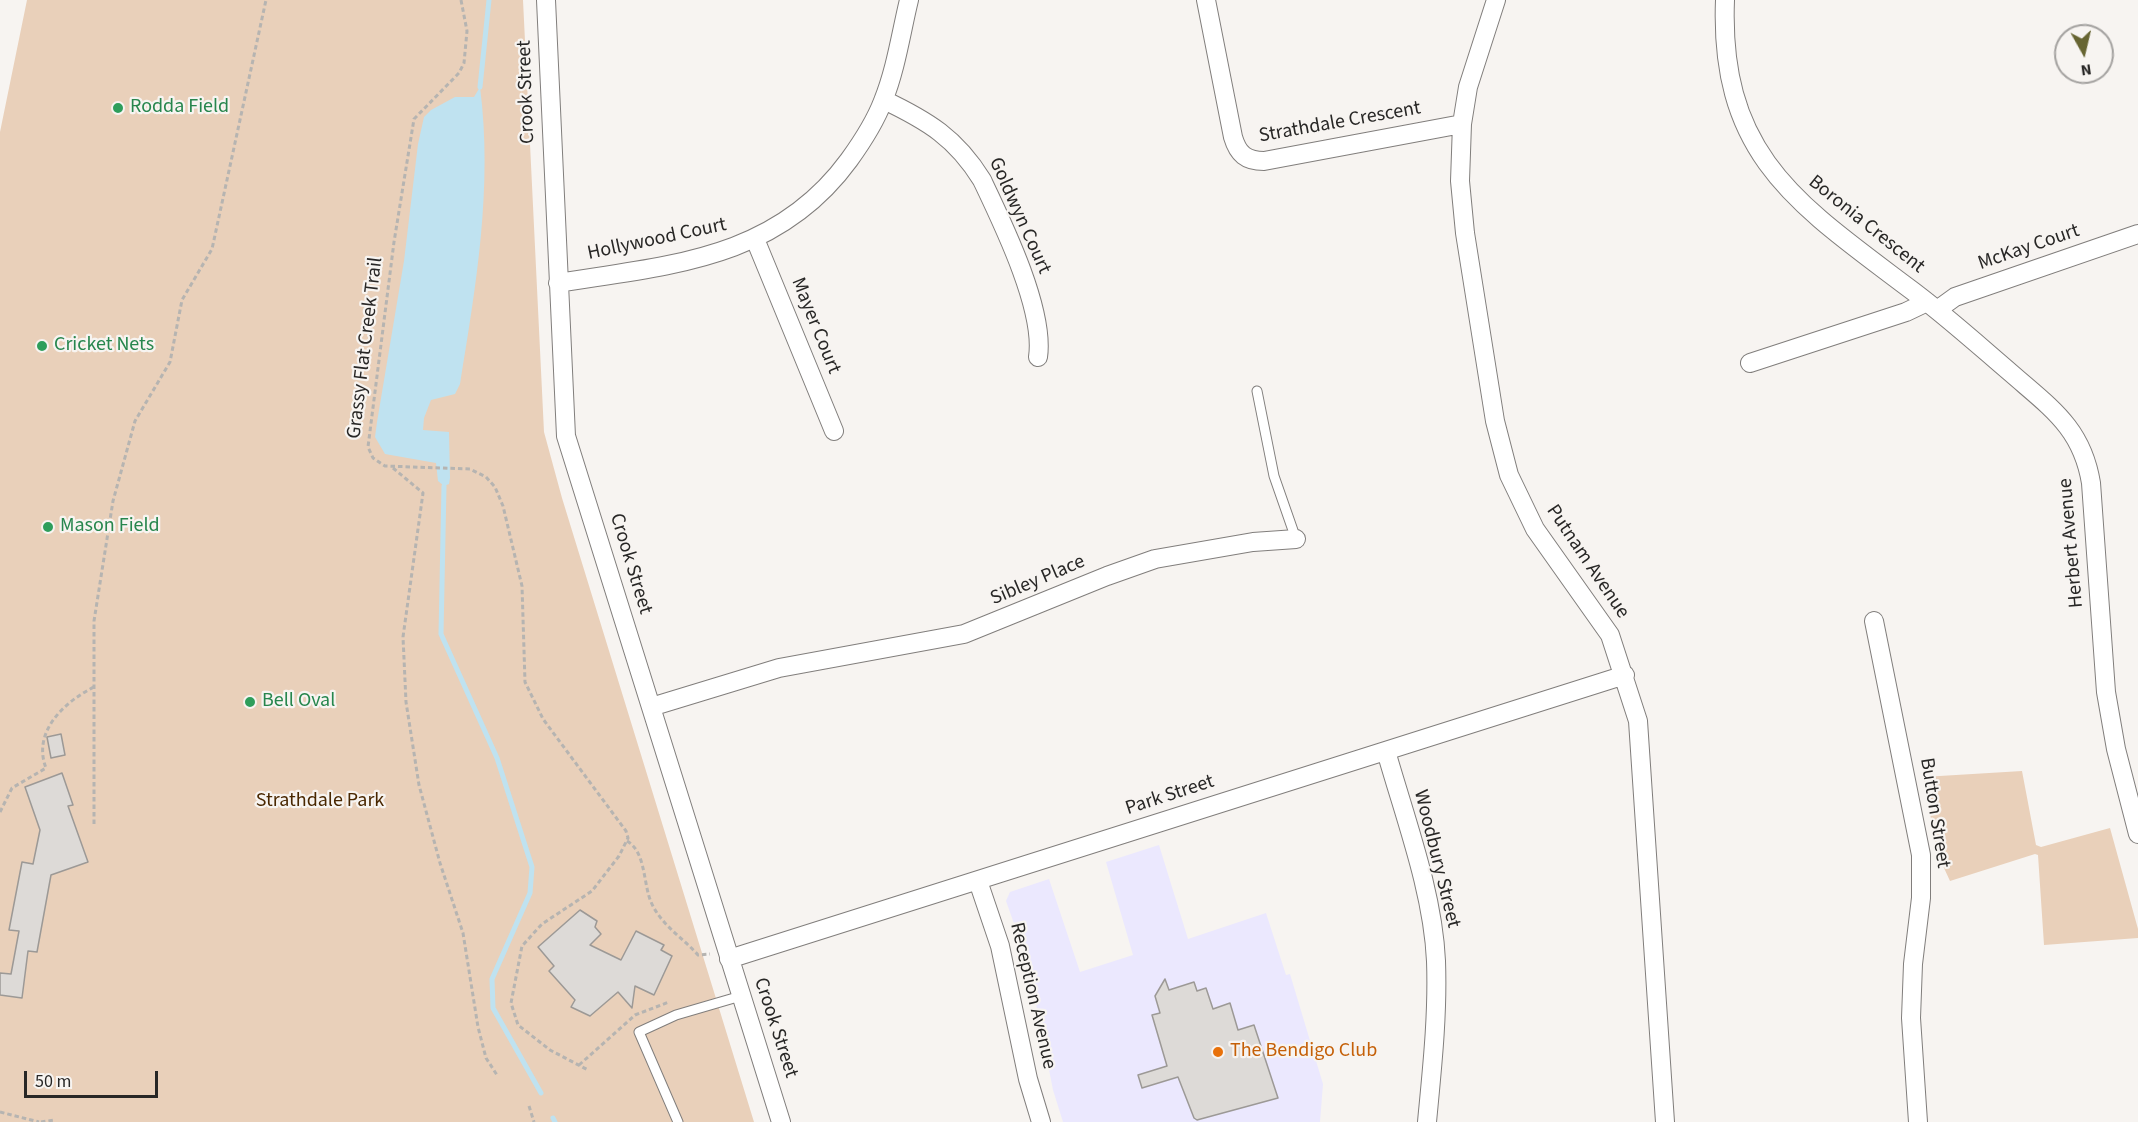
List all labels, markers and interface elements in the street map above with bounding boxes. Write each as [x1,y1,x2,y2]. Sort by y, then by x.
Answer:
north arrow [2054,24,2114,84]
street label: Crook Street [513,40,541,144]
text: N [2079,58,2093,81]
place label: Rodda Field [130,96,229,120]
street label: Strathdale Crescent [1257,97,1423,149]
marker: Rodda Field [111,101,125,115]
street label: Goldwyn Court [983,154,1055,278]
street label: Boronia Crescent [1803,171,1929,279]
street label: Hollywood Court [585,214,729,266]
street label: McKay Court [1975,219,2083,277]
street label: Grassy Flat Creek Trail [343,256,389,440]
street label: Mayer Court [785,274,845,378]
place label: Cricket Nets [54,334,154,358]
marker: Cricket Nets [35,339,49,353]
street label: Herbert Avenue [2054,477,2090,609]
street label: Putnam Avenue [1540,500,1634,624]
street label: Crook Street [603,511,657,617]
place label: Mason Field [60,515,160,539]
marker: Mason Field [41,520,55,534]
street label: Sibley Place [987,550,1089,612]
place label: Bell Oval [262,690,335,714]
marker: Bell Oval [243,695,257,709]
street label: Button Street [1913,756,1955,870]
street label: Park Street [1123,770,1217,822]
street label: Woodbury Street [1407,788,1465,930]
park label: Strathdale Park [256,790,384,814]
street label: Reception Avenue [1003,920,1061,1072]
street label: Crook Street [748,975,802,1081]
place label: The Bendigo Club [1230,1040,1377,1064]
marker: The Bendigo Club [1211,1045,1225,1059]
scale bar [27,1059,160,1097]
text: 50 m [35,1069,71,1094]

